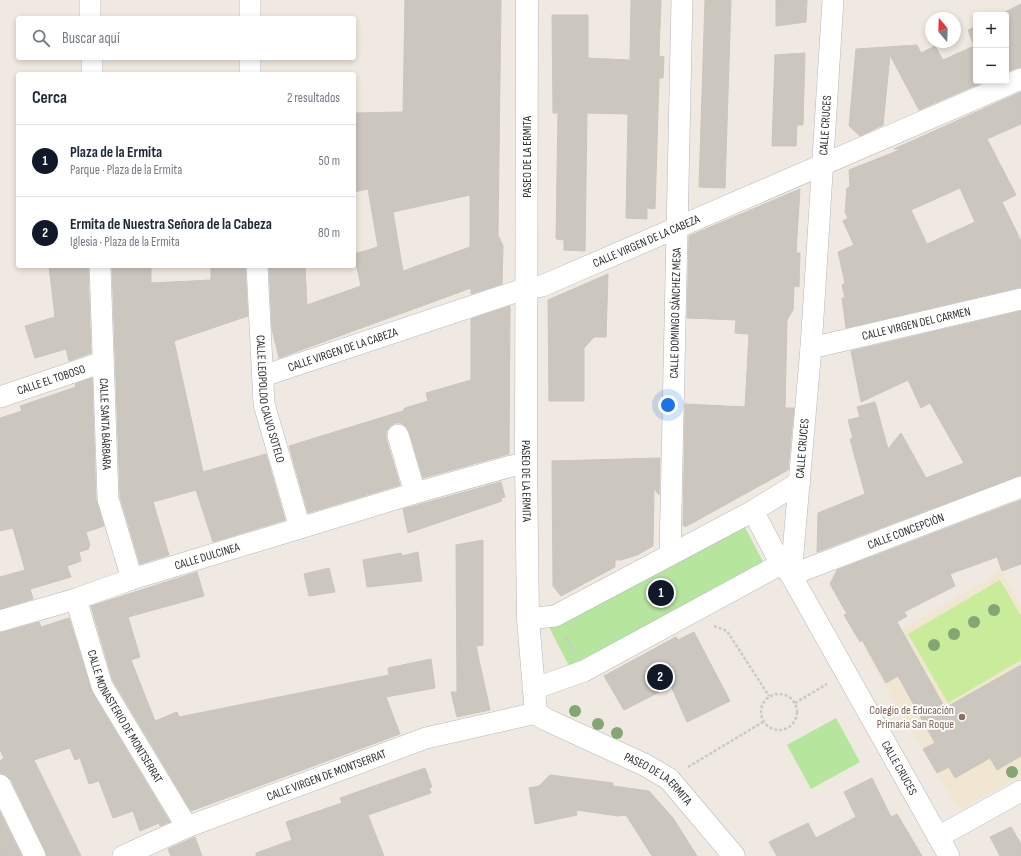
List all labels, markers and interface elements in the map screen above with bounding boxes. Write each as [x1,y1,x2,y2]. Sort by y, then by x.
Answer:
north arrow [925,12,961,48]
map controls [973,12,1009,84]
button: + [973,12,1009,48]
search box [16,16,356,60]
icon: search [30,27,52,49]
text: Buscar aquí [62,29,120,48]
button: − [973,48,1009,84]
text: Cerca [32,88,67,108]
text: 2 resultados [287,90,340,106]
street label: CALLE CRUCES [816,95,835,156]
street label: PASEO DE LA ERMITA [520,115,535,198]
text: Plaza de la Ermita [70,143,162,162]
text: 1 [42,153,48,169]
text: 50 m [319,153,340,169]
text: Parque · Plaza de la Ermita [70,162,182,178]
street label: CALLE VIRGEN DE LA CABEZA [591,211,703,271]
text: Ermita de Nuestra Señora de la Cabeza [70,215,272,234]
text: 2 [42,225,48,241]
text: 80 m [318,225,340,241]
text: Iglesia · Plaza de la Ermita [70,234,180,250]
street label: CALLE DOMINGO SÁNCHEZ MESA [667,247,685,379]
street label: CALLE VIRGEN DEL CARMEN [860,304,972,344]
street label: CALLE VIRGEN DE LA CABEZA [286,324,401,375]
street label: CALLE LEOPOLDO CALVO SOTELO [253,335,288,465]
street label: CALLE EL TOBOSO [15,362,87,399]
street label: CALLE SANTA BÁRBARA [96,378,114,471]
your location [658,395,678,415]
street label: CALLE CRUCES [793,418,813,479]
street label: PASEO DE LA ERMITA [518,440,534,523]
street label: CALLE CONCEPCIÓN [866,510,946,553]
street label: CALLE DULCINEA [173,539,242,574]
pin: 1 [648,578,674,608]
street label: CALLE MONASTERIO DE MONTSERRAT [84,648,166,786]
pin: 2 [647,662,673,692]
place label: Colegio de Educación Primaria San Roque [869,703,954,732]
marker: Colegio de Educación Primaria San Roque [957,712,967,722]
street label: CALLE CRUCES [878,738,920,798]
street label: CALLE VIRGEN DE MONTSERRAT [265,746,389,805]
street label: PASEO DE LA ERMITA [622,749,695,809]

